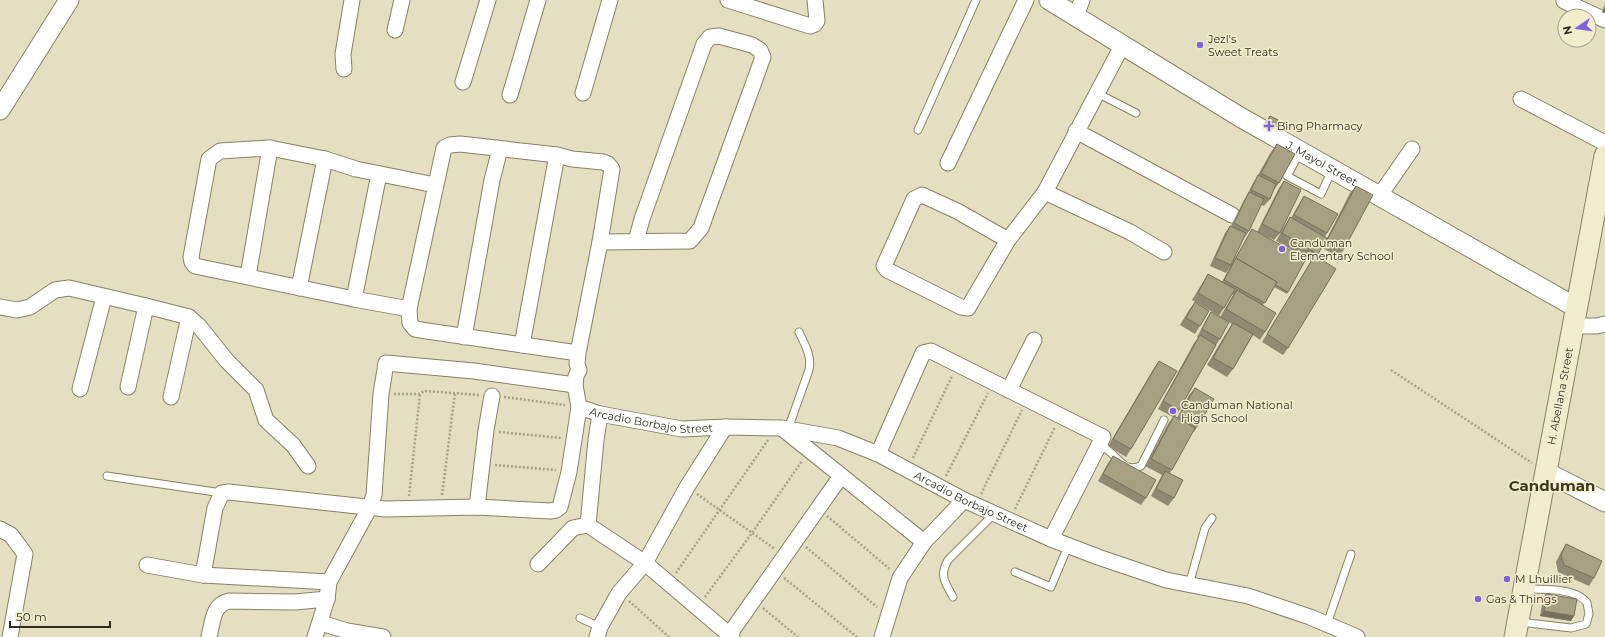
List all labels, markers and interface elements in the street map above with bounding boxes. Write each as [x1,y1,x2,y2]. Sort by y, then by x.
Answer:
north arrow [1557,8,1597,48]
text: N [1559,24,1575,36]
place label: Jezl's Sweet Treats [1207,32,1279,59]
marker: Jezl's Sweet Treats [1195,40,1205,50]
place label: Bing Pharmacy [1277,119,1363,133]
marker: Bing Pharmacy [1264,121,1274,131]
street label: J. Mayol Street [1283,137,1360,189]
place label: Canduman Elementary School [1290,236,1394,263]
marker: Canduman Elementary School [1277,244,1287,254]
street label: H. Abellana Street [1544,346,1576,446]
place label: Canduman National High School [1181,398,1293,425]
street label: Arcadio Borbajo Street [588,404,714,436]
marker: Canduman National High School [1168,406,1178,416]
street label: Arcadio Borbajo Street [912,468,1031,535]
district label: Canduman [1509,476,1595,495]
place label: M Lhuillier [1515,572,1573,586]
marker: M Lhuillier [1502,574,1512,584]
place label: Gas & Things [1486,592,1557,606]
marker: Gas & Things [1473,594,1483,604]
scale bar [10,603,110,629]
text: 50 m [16,609,47,624]

